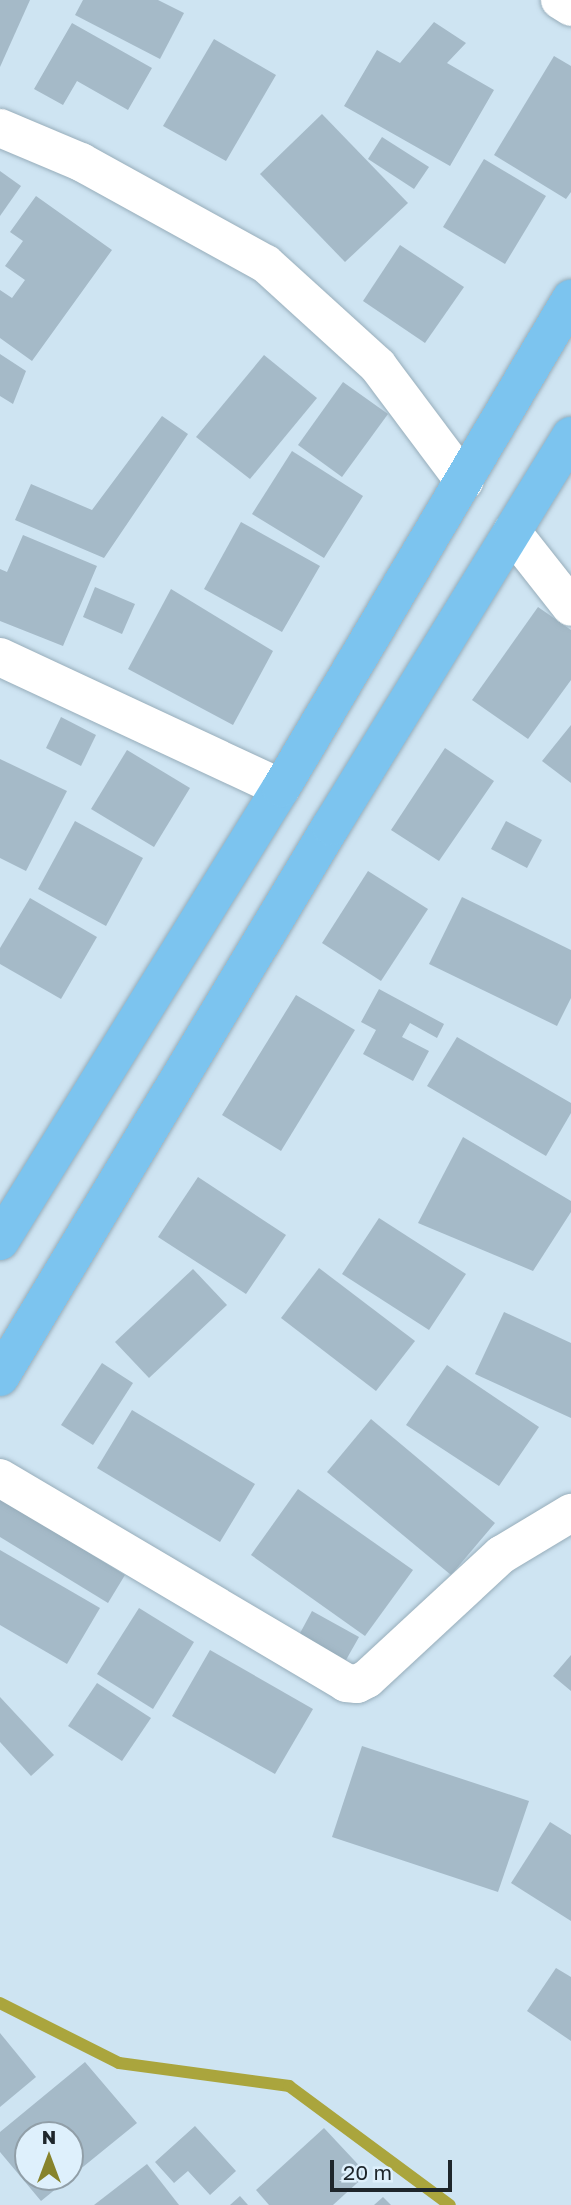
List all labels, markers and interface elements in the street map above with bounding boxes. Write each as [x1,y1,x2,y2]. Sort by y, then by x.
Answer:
north arrow [14,2121,84,2191]
text: N [42,2125,56,2148]
scale bar [333,2146,456,2190]
text: 20 m [343,2159,392,2185]

